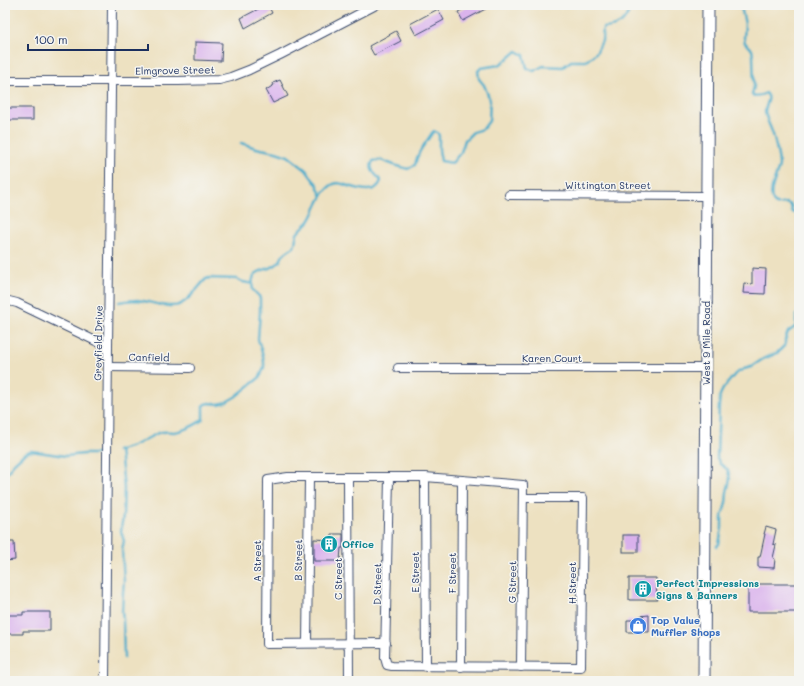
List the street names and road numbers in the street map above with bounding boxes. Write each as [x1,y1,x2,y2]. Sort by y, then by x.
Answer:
street label: Elmgrove Street [135,62,215,78]
street label: Wittington Street [565,178,651,192]
street label: West 9 Mile Road [699,301,713,385]
street label: Greyfield Drive [90,305,106,381]
street label: Canfield [128,350,170,364]
street label: Karen Court [522,351,582,365]
street label: B Street [291,539,305,581]
street label: A Street [250,540,264,582]
street label: E Street [408,552,422,592]
street label: F Street [445,553,459,593]
street label: C Street [331,558,345,600]
street label: G Street [505,561,519,603]
street label: H Street [565,562,579,604]
street label: D Street [370,563,384,605]

